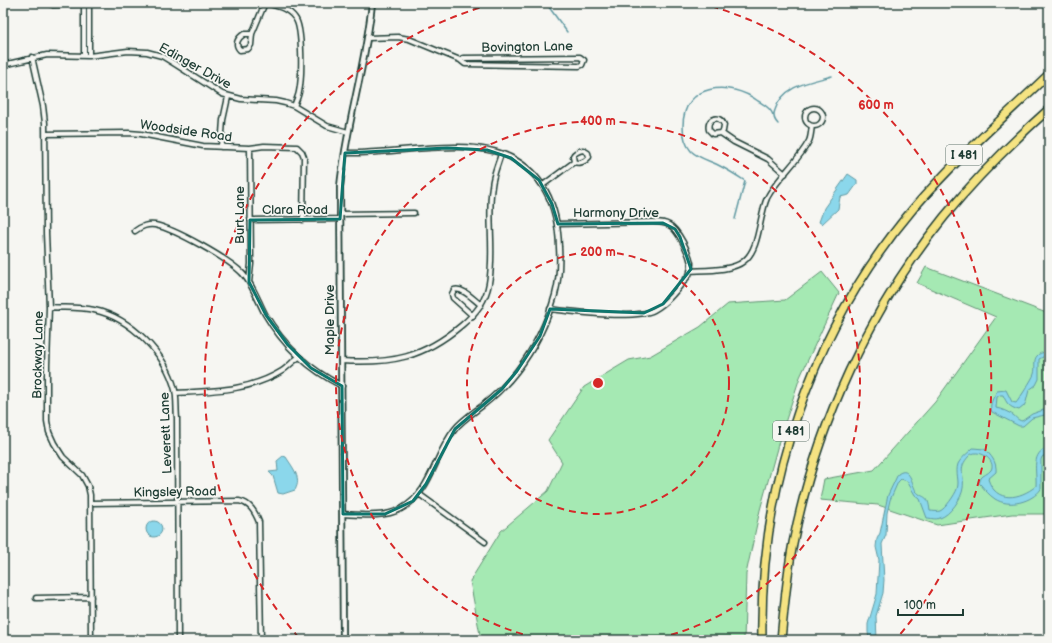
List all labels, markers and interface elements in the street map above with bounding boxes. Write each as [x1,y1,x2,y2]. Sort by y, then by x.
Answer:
street label: Bovington Lane [481,38,573,56]
street label: Edinger Drive [156,40,234,93]
text: 600 m [858,98,894,113]
text: 400 m [580,114,616,129]
street label: Woodside Road [139,117,233,145]
road number: I 481 [946,145,982,165]
street label: Burt Lane [232,186,248,244]
street label: Clara Road [262,202,328,218]
street label: Harmony Drive [573,205,659,221]
text: 200 m [580,245,616,260]
street label: Maple Drive [322,284,338,355]
street label: Brockway Lane [29,311,47,399]
centre of rings [591,376,605,390]
street label: Leverett Lane [157,392,175,474]
road number: I 481 [773,421,809,441]
street label: Kingsley Road [133,483,217,501]
scale bar [898,591,963,617]
text: 100 m [904,598,936,613]

